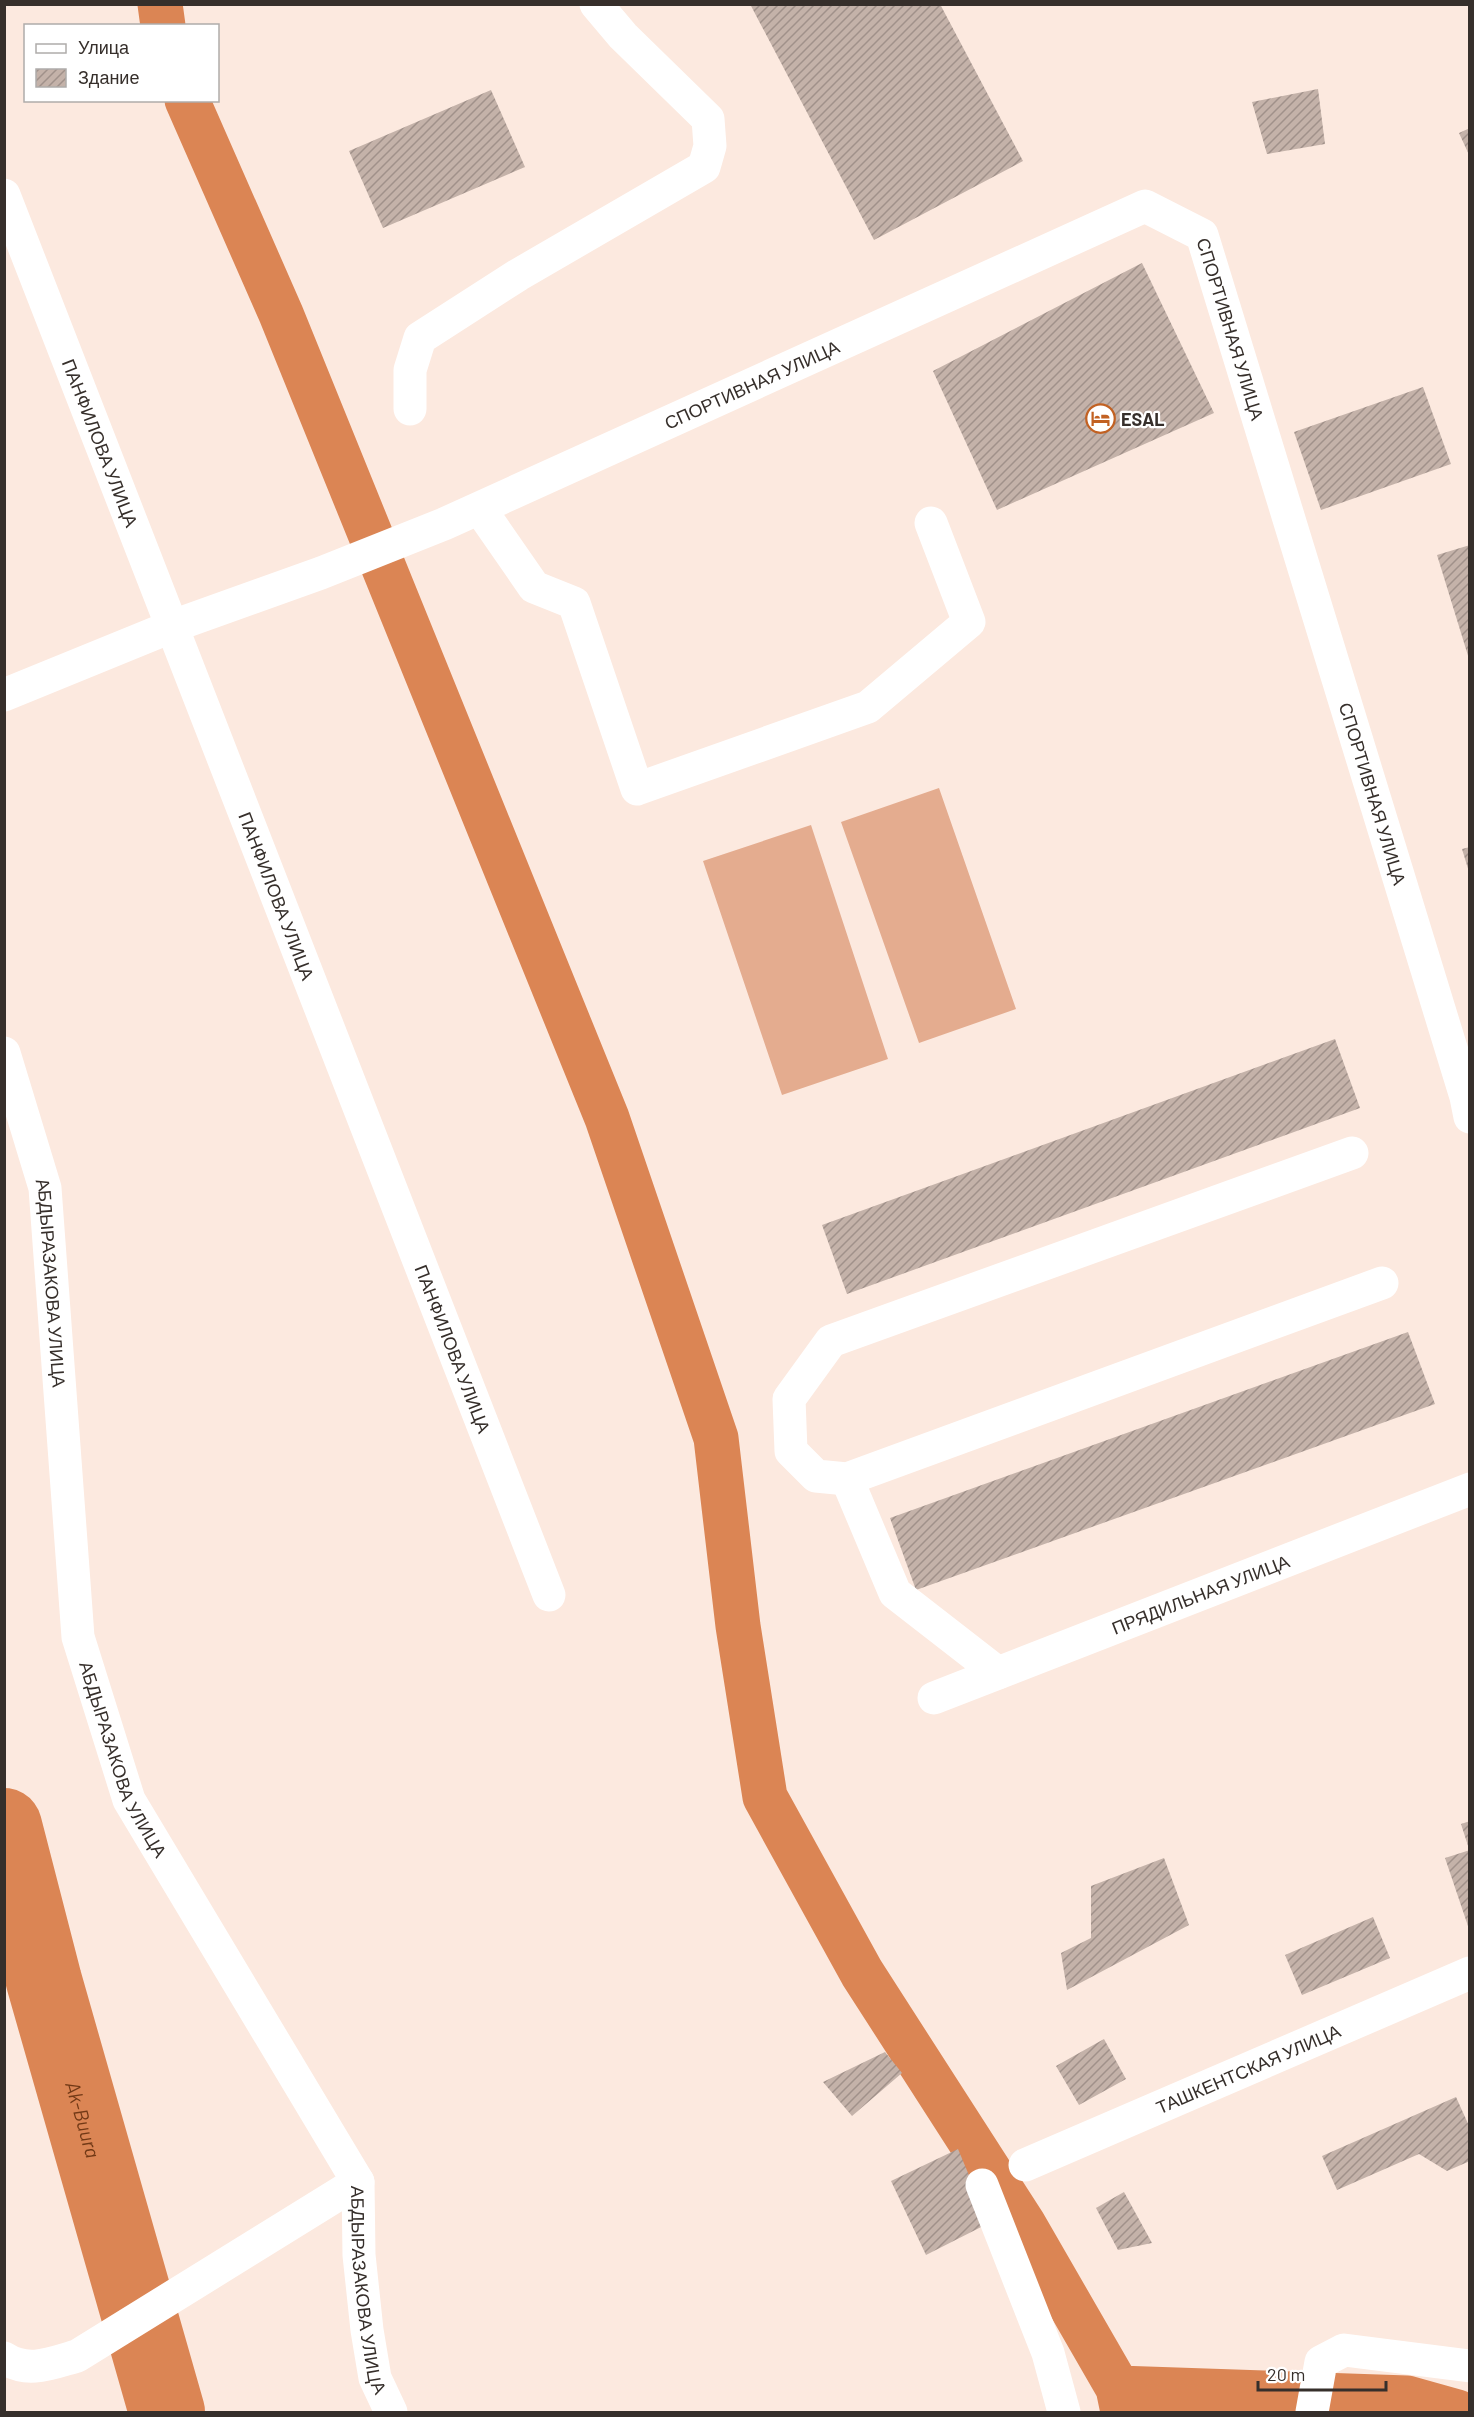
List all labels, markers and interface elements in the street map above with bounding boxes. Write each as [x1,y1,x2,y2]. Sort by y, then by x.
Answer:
legend [24,24,219,102]
text: Улица [78,36,130,58]
text: Здание [78,66,139,88]
street label: СПОРТИВНАЯ УЛИЦА [1192,235,1269,423]
street label: СПОРТИВНАЯ УЛИЦА [661,335,843,434]
street label: ПАНФИЛОВА УЛИЦА [58,356,143,530]
hotel icon: ESAL [1084,403,1116,435]
place label: ESAL [1121,408,1165,430]
street label: СПОРТИВНАЯ УЛИЦА [1335,700,1411,887]
street label: ПАНФИЛОВА УЛИЦА [234,809,319,983]
street label: АБДЫРАЗАКОВА УЛИЦА [32,1175,71,1388]
street label: ПАНФИЛОВА УЛИЦА [410,1262,496,1436]
street label: ПРЯДИЛЬНАЯ УЛИЦА [1108,1550,1292,1639]
street label: АБДЫРАЗАКОВА УЛИЦА [75,1658,172,1861]
street label: ТАШКЕНТСКАЯ УЛИЦА [1153,2019,1344,2118]
water label: Ak-Buura [61,2078,106,2161]
street label: АБДЫРАЗАКОВА УЛИЦА [347,2185,392,2397]
scale bar [1258,2354,1386,2392]
text: 20 m [1267,2363,1305,2385]

